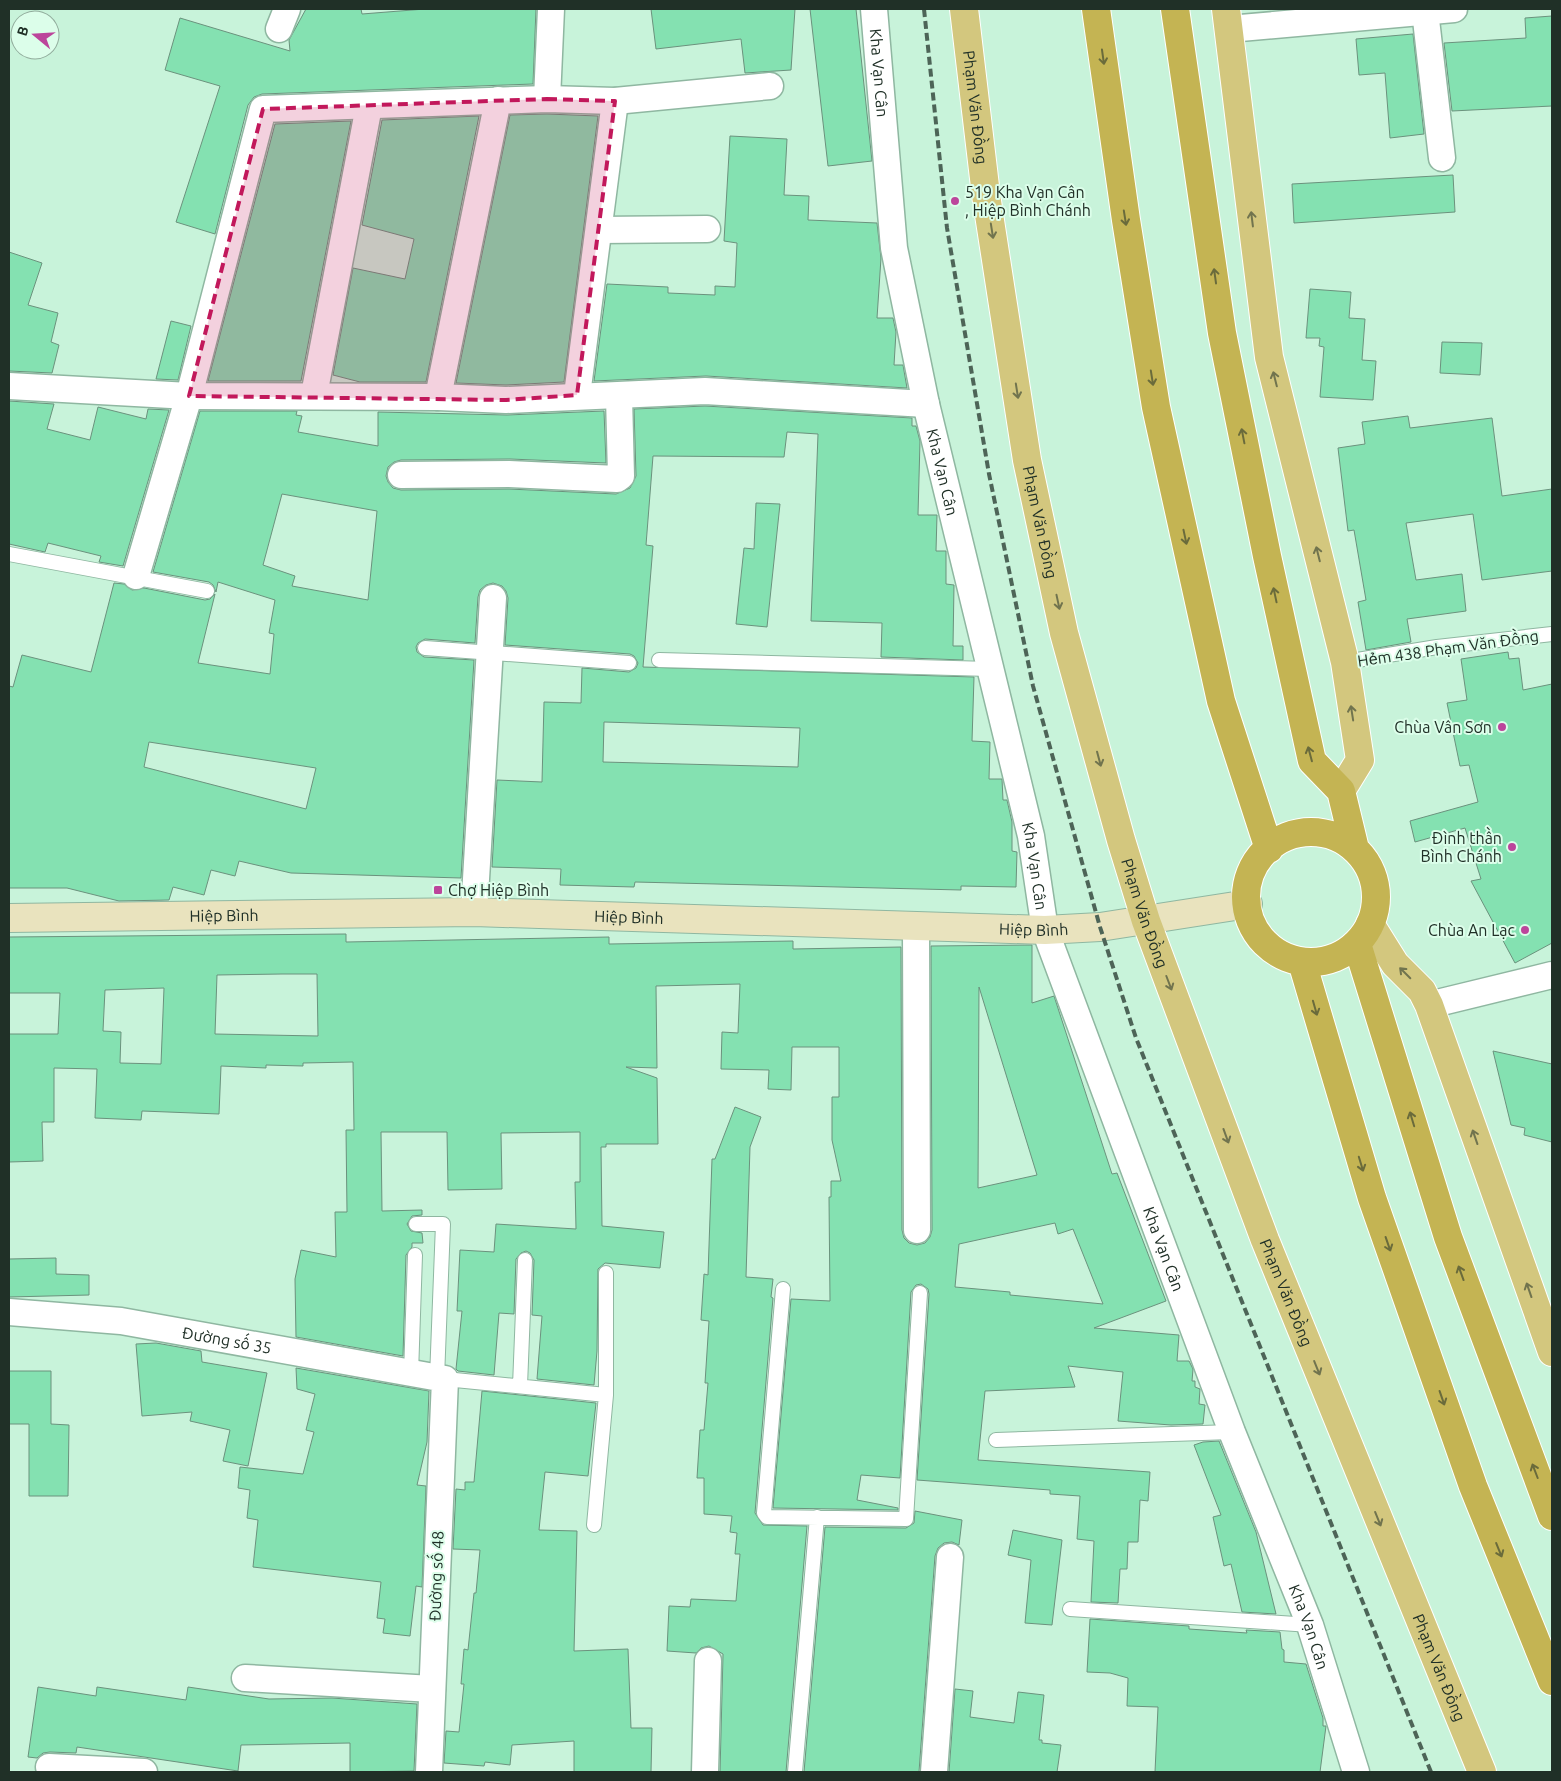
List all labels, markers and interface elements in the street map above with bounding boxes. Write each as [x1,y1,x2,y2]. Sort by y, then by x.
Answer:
north arrow [10,10,60,60]
text: B [14,24,32,38]
street label: Kha Vạn Cân [867,28,892,118]
street label: Phạm Văn Đồng [960,49,992,165]
one-way arrow [1098,49,1108,65]
place label: 519 Kha Vạn Cân , Hiệp Bình Chánh [965,183,1091,219]
marker: 519 Kha Vạn Cân , Hiệp Bình Chánh [949,195,961,207]
one-way arrow [1121,210,1131,226]
one-way arrow [1247,211,1257,227]
one-way arrow [987,222,997,238]
one-way arrow [1209,269,1219,285]
one-way arrow [1147,370,1157,386]
one-way arrow [1270,372,1279,388]
one-way arrow [1012,383,1022,399]
street label: Kha Vạn Cân [923,427,962,517]
one-way arrow [1238,429,1247,445]
street label: Phạm Văn Đồng [1020,464,1061,580]
one-way arrow [1181,529,1190,545]
one-way arrow [1313,547,1322,563]
one-way arrow [1270,588,1279,604]
one-way arrow [1054,594,1063,610]
street label: Hẻm 438 Phạm Văn Đồng [1356,623,1540,670]
one-way arrow [1347,705,1357,721]
place label: Chùa Vân Sơn [1394,718,1492,736]
marker: Chùa Vân Sơn [1496,721,1508,733]
one-way arrow [1305,746,1315,762]
one-way arrow [1094,751,1104,767]
street label: Kha Vạn Cân [1019,820,1051,911]
place label: Đình thần Bình Chánh [1421,826,1502,865]
marker: Đình thần Bình Chánh [1506,841,1518,853]
street label: Phạm Văn Đồng [1118,856,1172,971]
place label: Chợ Hiệp Bình [448,881,549,899]
marker: Chợ Hiệp Bình [432,884,444,896]
street label: Hiệp Bình [189,906,259,925]
street label: Hiệp Bình [594,907,664,927]
street label: Hiệp Bình [999,920,1069,939]
place label: Chùa An Lạc [1428,921,1516,939]
marker: Chùa An Lạc [1519,924,1531,936]
one-way arrow [1398,967,1411,979]
one-way arrow [1165,975,1174,991]
one-way arrow [1311,1000,1321,1016]
one-way arrow [1406,1111,1416,1127]
one-way arrow [1222,1127,1231,1143]
one-way arrow [1470,1129,1479,1145]
one-way arrow [1357,1156,1367,1172]
street label: Kha Vạn Cân [1140,1204,1188,1294]
street label: Phạm Văn Đồng [1256,1236,1316,1349]
one-way arrow [1384,1236,1393,1252]
one-way arrow [1456,1266,1465,1281]
one-way arrow [1524,1283,1533,1298]
street label: Đường số 35 [181,1323,273,1357]
one-way arrow [1313,1360,1322,1376]
one-way arrow [1438,1389,1447,1405]
one-way arrow [1530,1464,1539,1479]
one-way arrow [1374,1511,1384,1526]
street label: Đường số 48 [422,1530,447,1621]
one-way arrow [1495,1542,1504,1557]
street label: Kha Vạn Cân [1286,1582,1332,1671]
street label: Phạm Văn Đồng [1409,1611,1469,1724]

